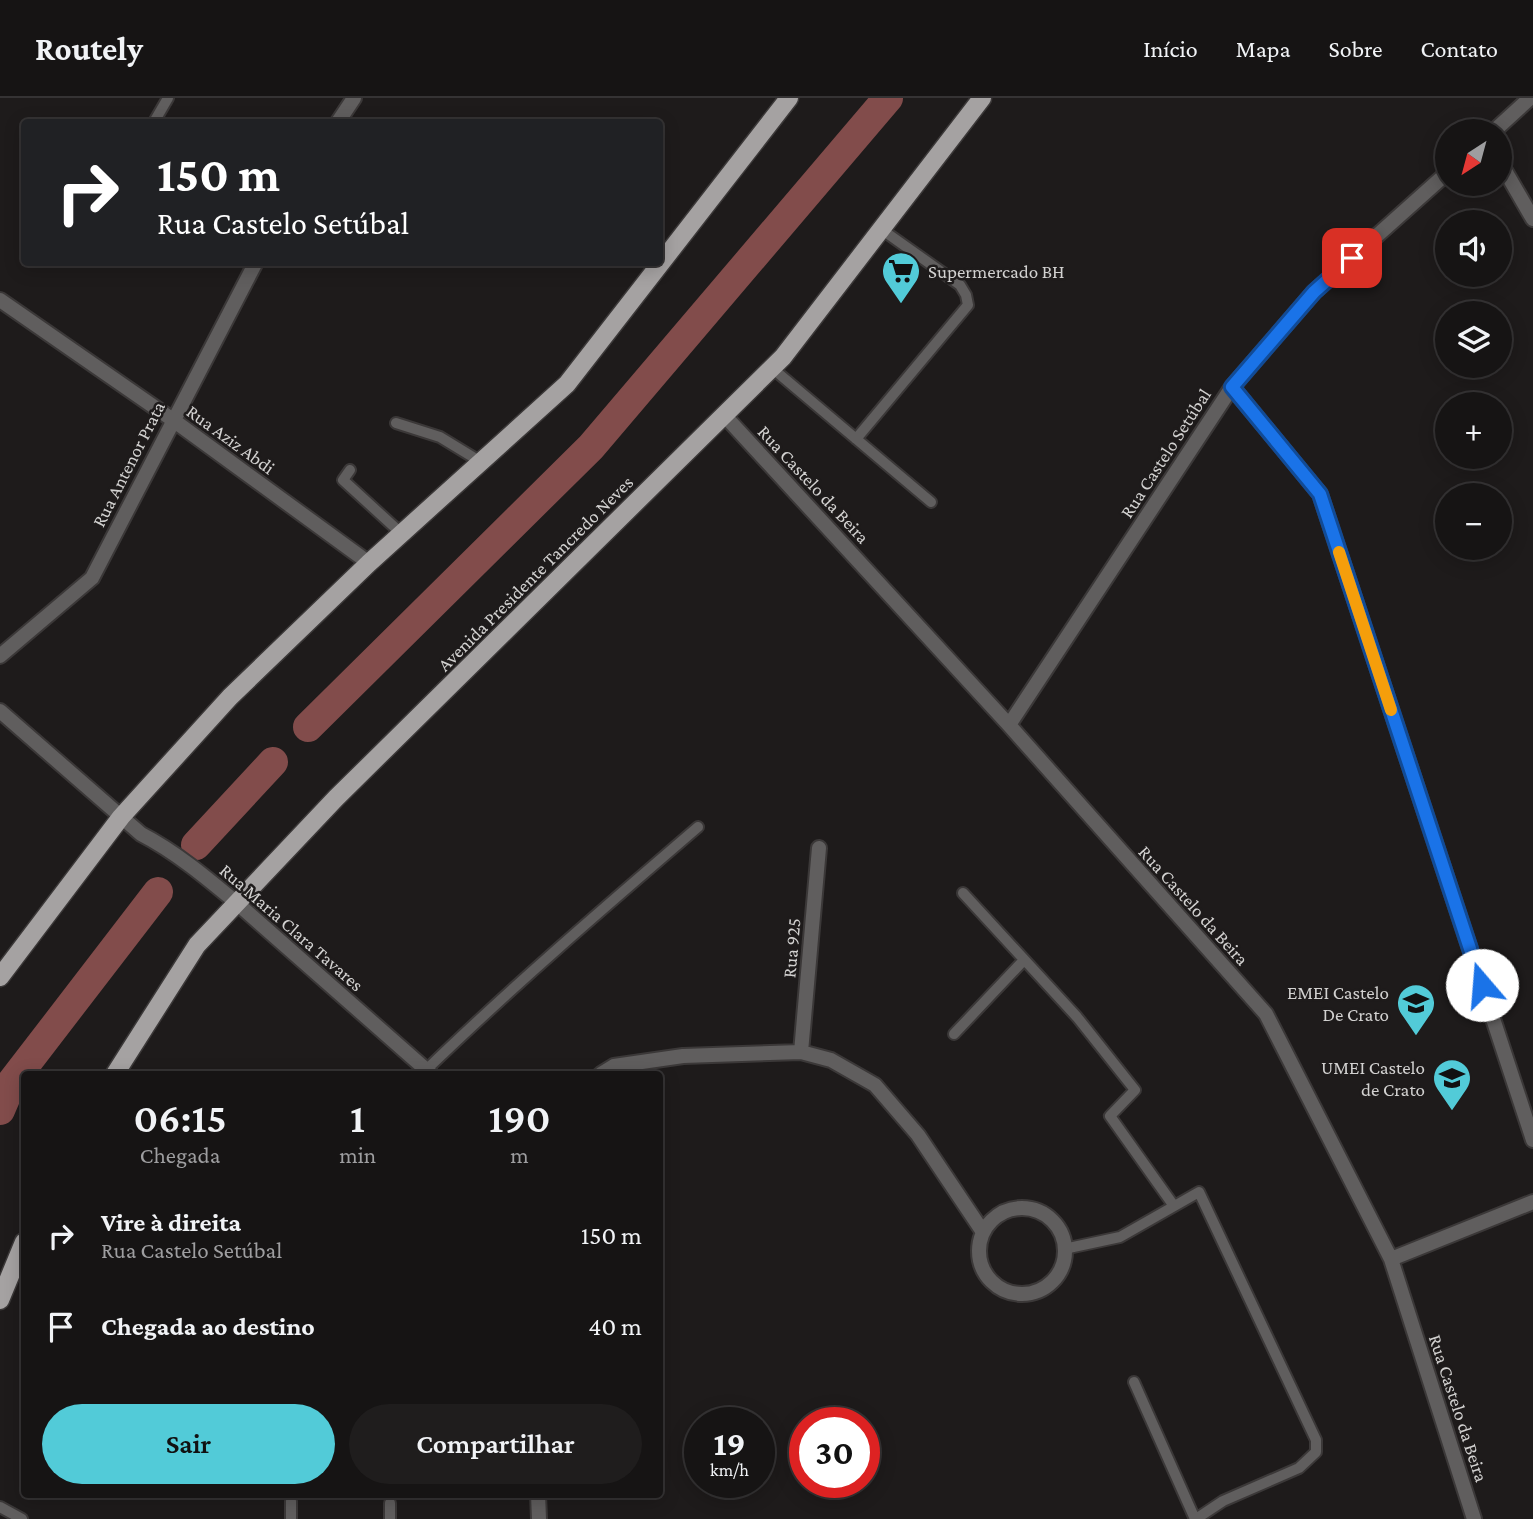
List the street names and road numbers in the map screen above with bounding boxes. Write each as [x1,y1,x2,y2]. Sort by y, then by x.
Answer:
street label: Rua Castelo Setúbal [1116,385,1215,522]
street label: Rua Antenor Prata [88,398,169,530]
street label: Rua Aziz Abdi [183,400,279,478]
street label: Rua Castelo da Beira [753,421,874,548]
street label: Avenida Presidente Tancredo Neves [433,471,637,675]
street label: Rua Castelo da Beira [1134,841,1253,970]
street label: Rua Maria Clara Tavares [216,859,368,995]
street label: Rua 925 [778,917,805,979]
street label: Rua Castelo da Beira [1425,1332,1492,1485]

